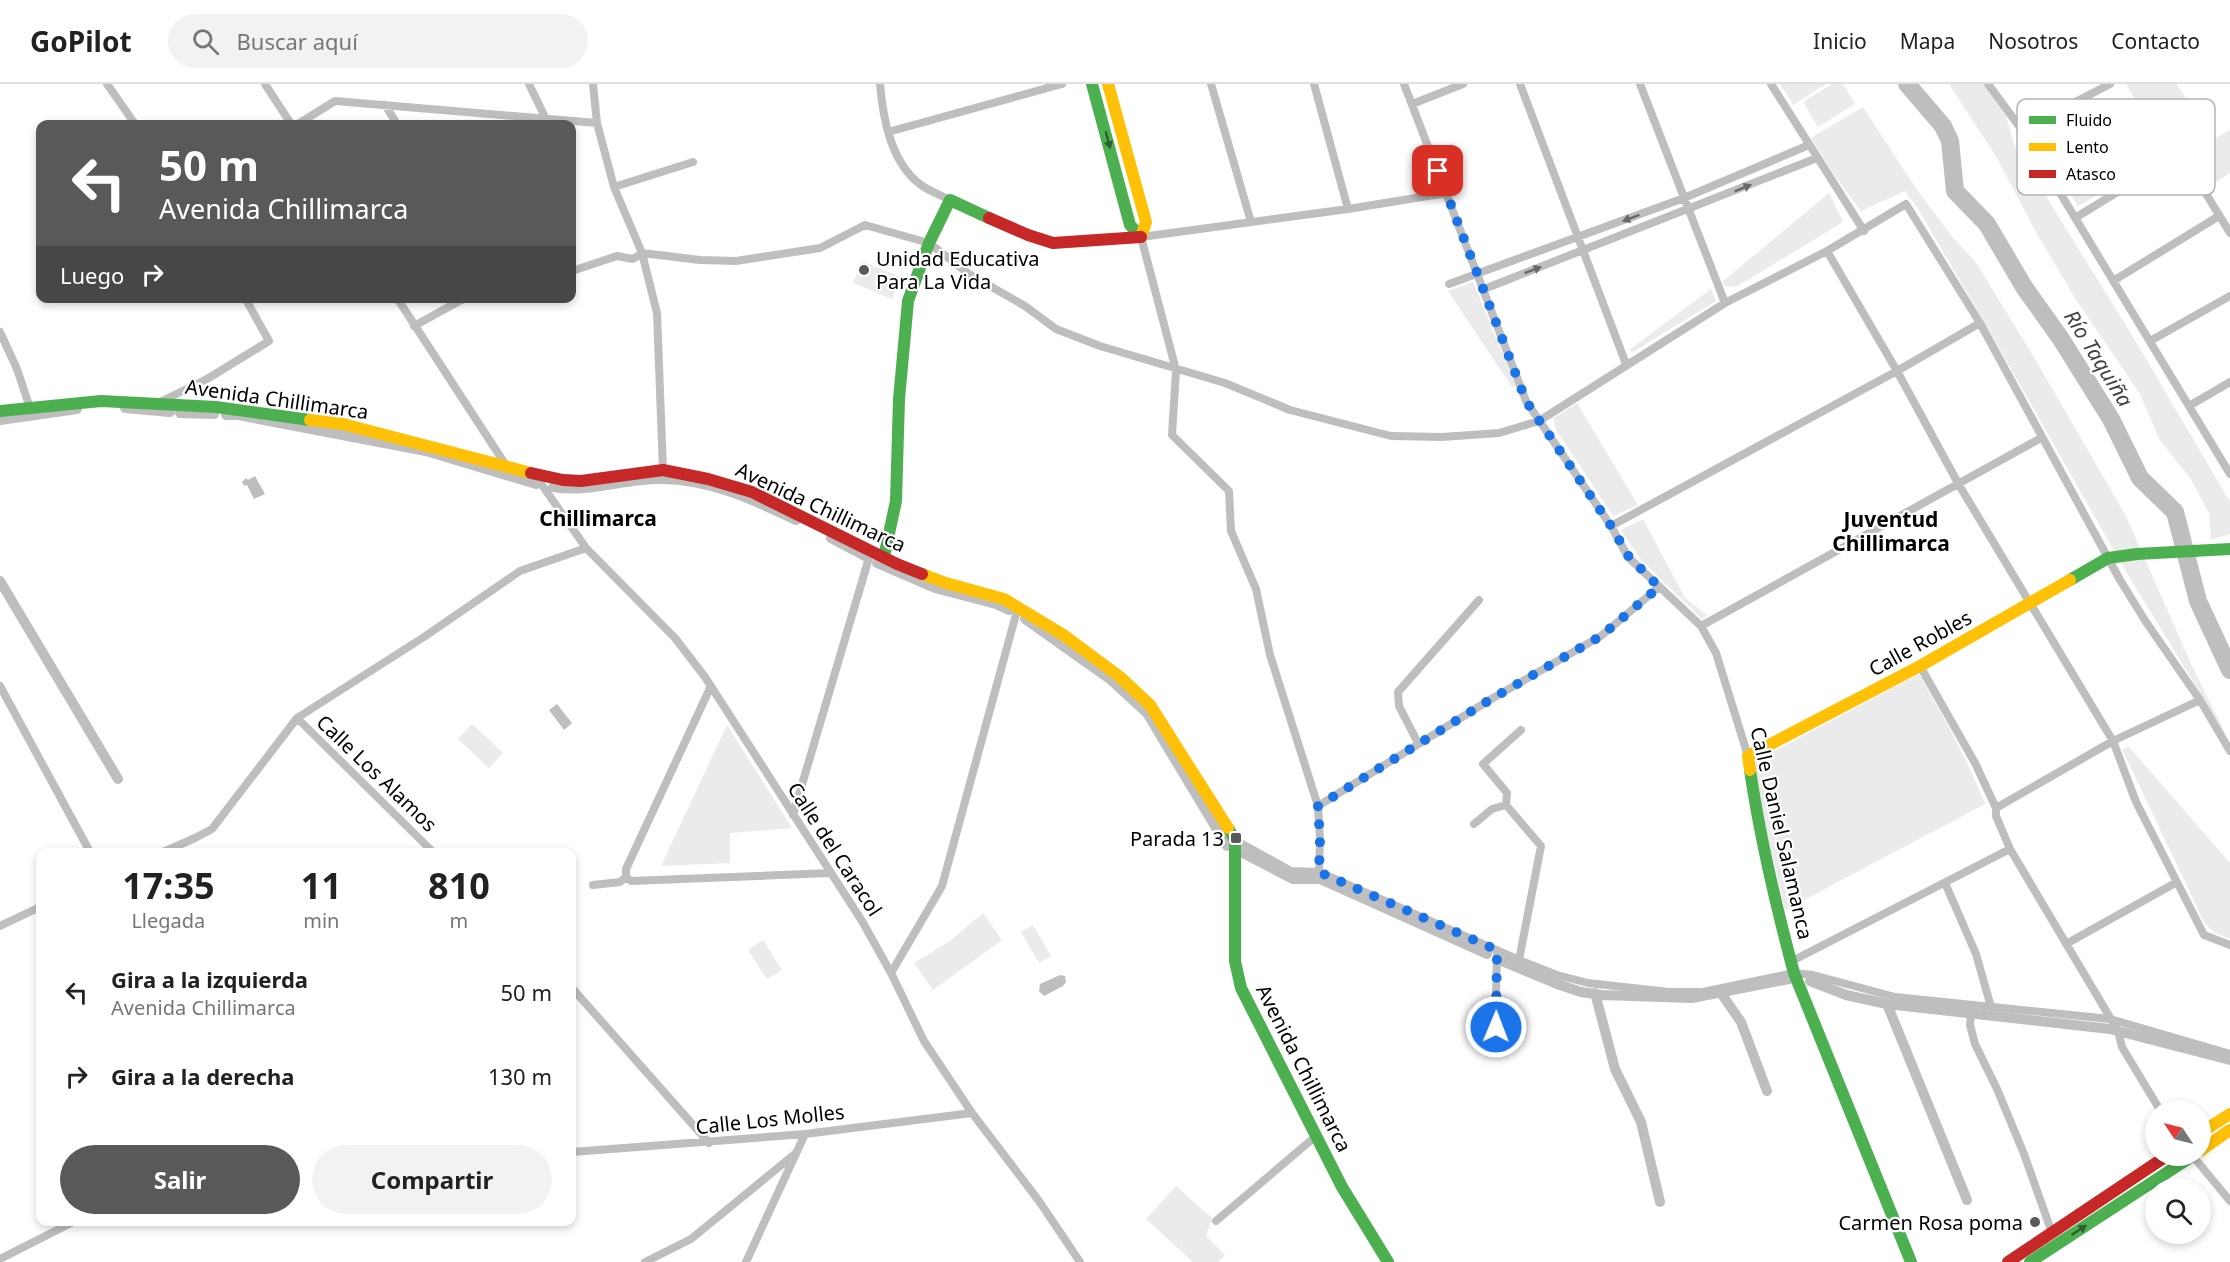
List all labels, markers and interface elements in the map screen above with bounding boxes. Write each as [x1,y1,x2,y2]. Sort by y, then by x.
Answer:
search box [168,14,588,68]
text: GoPilot [30,22,132,60]
icon: search [189,25,222,58]
text: Buscar aquí [237,26,358,56]
text: Inicio [1813,27,1867,55]
text: Mapa [1900,27,1955,55]
text: Nosotros [1988,27,2078,55]
text: Contacto [2111,27,2200,55]
legend [2017,99,2215,195]
text: Fluido [2066,109,2112,131]
one-way arrow [1103,131,1113,150]
text: 50 m [159,136,259,193]
text: Lento [2066,136,2109,158]
icon: left [60,144,138,222]
pin [1412,145,1463,196]
icon: arrive [1421,154,1454,187]
text: Atasco [2066,163,2116,185]
one-way arrow [1734,183,1752,193]
text: Avenida Chillimarca [159,190,408,227]
one-way arrow [1622,214,1640,223]
place label: Unidad Educativa Para La Vida [876,245,1040,295]
icon: right [136,258,169,291]
text: Luego [60,260,124,290]
marker: Unidad Educativa Para La Vida [857,263,871,277]
one-way arrow [1525,265,1543,275]
water label: Río Taquiña [2058,304,2140,412]
street label: Avenida Chillimarca [184,373,370,425]
street label: Avenida Chillimarca [732,456,910,558]
district label: Chillimarca [539,504,657,532]
district label: Juventud Chillimarca [1832,505,1950,557]
street label: Calle Robles [1864,604,1976,682]
street label: Calle Los Alamos [311,709,443,837]
street label: Calle Daniel Salamanca [1744,724,1820,942]
street label: Calle del Caracol [782,777,888,921]
place label: Parada 13 [1130,825,1224,852]
marker: Parada 13 [1229,831,1243,845]
text: 17:35 [122,861,215,910]
text: 11 [301,861,342,910]
text: 810 [428,861,490,910]
text: Llegada [131,907,205,934]
text: min [303,907,339,934]
text: m [450,907,468,934]
text: Gira a la izquierda [111,964,308,994]
icon: left [60,976,93,1009]
text: 50 m [501,977,552,1007]
street label: Avenida Chillimarca [1250,980,1358,1156]
text: Avenida Chillimarca [111,994,296,1021]
position arrow [1464,995,1528,1059]
icon: right [60,1060,93,1093]
text: Gira a la derecha [111,1061,295,1091]
text: 130 m [488,1061,552,1091]
street label: Calle Los Molles [694,1098,846,1140]
north arrow [2145,1100,2211,1166]
map controls [2145,1100,2211,1244]
button: Salir [60,1145,300,1214]
button: Compartir [312,1145,552,1214]
button: search [2145,1178,2211,1244]
place label: Carmen Rosa poma [1838,1209,2023,1236]
marker: Carmen Rosa poma [2028,1215,2042,1229]
one-way arrow [2071,1225,2087,1236]

